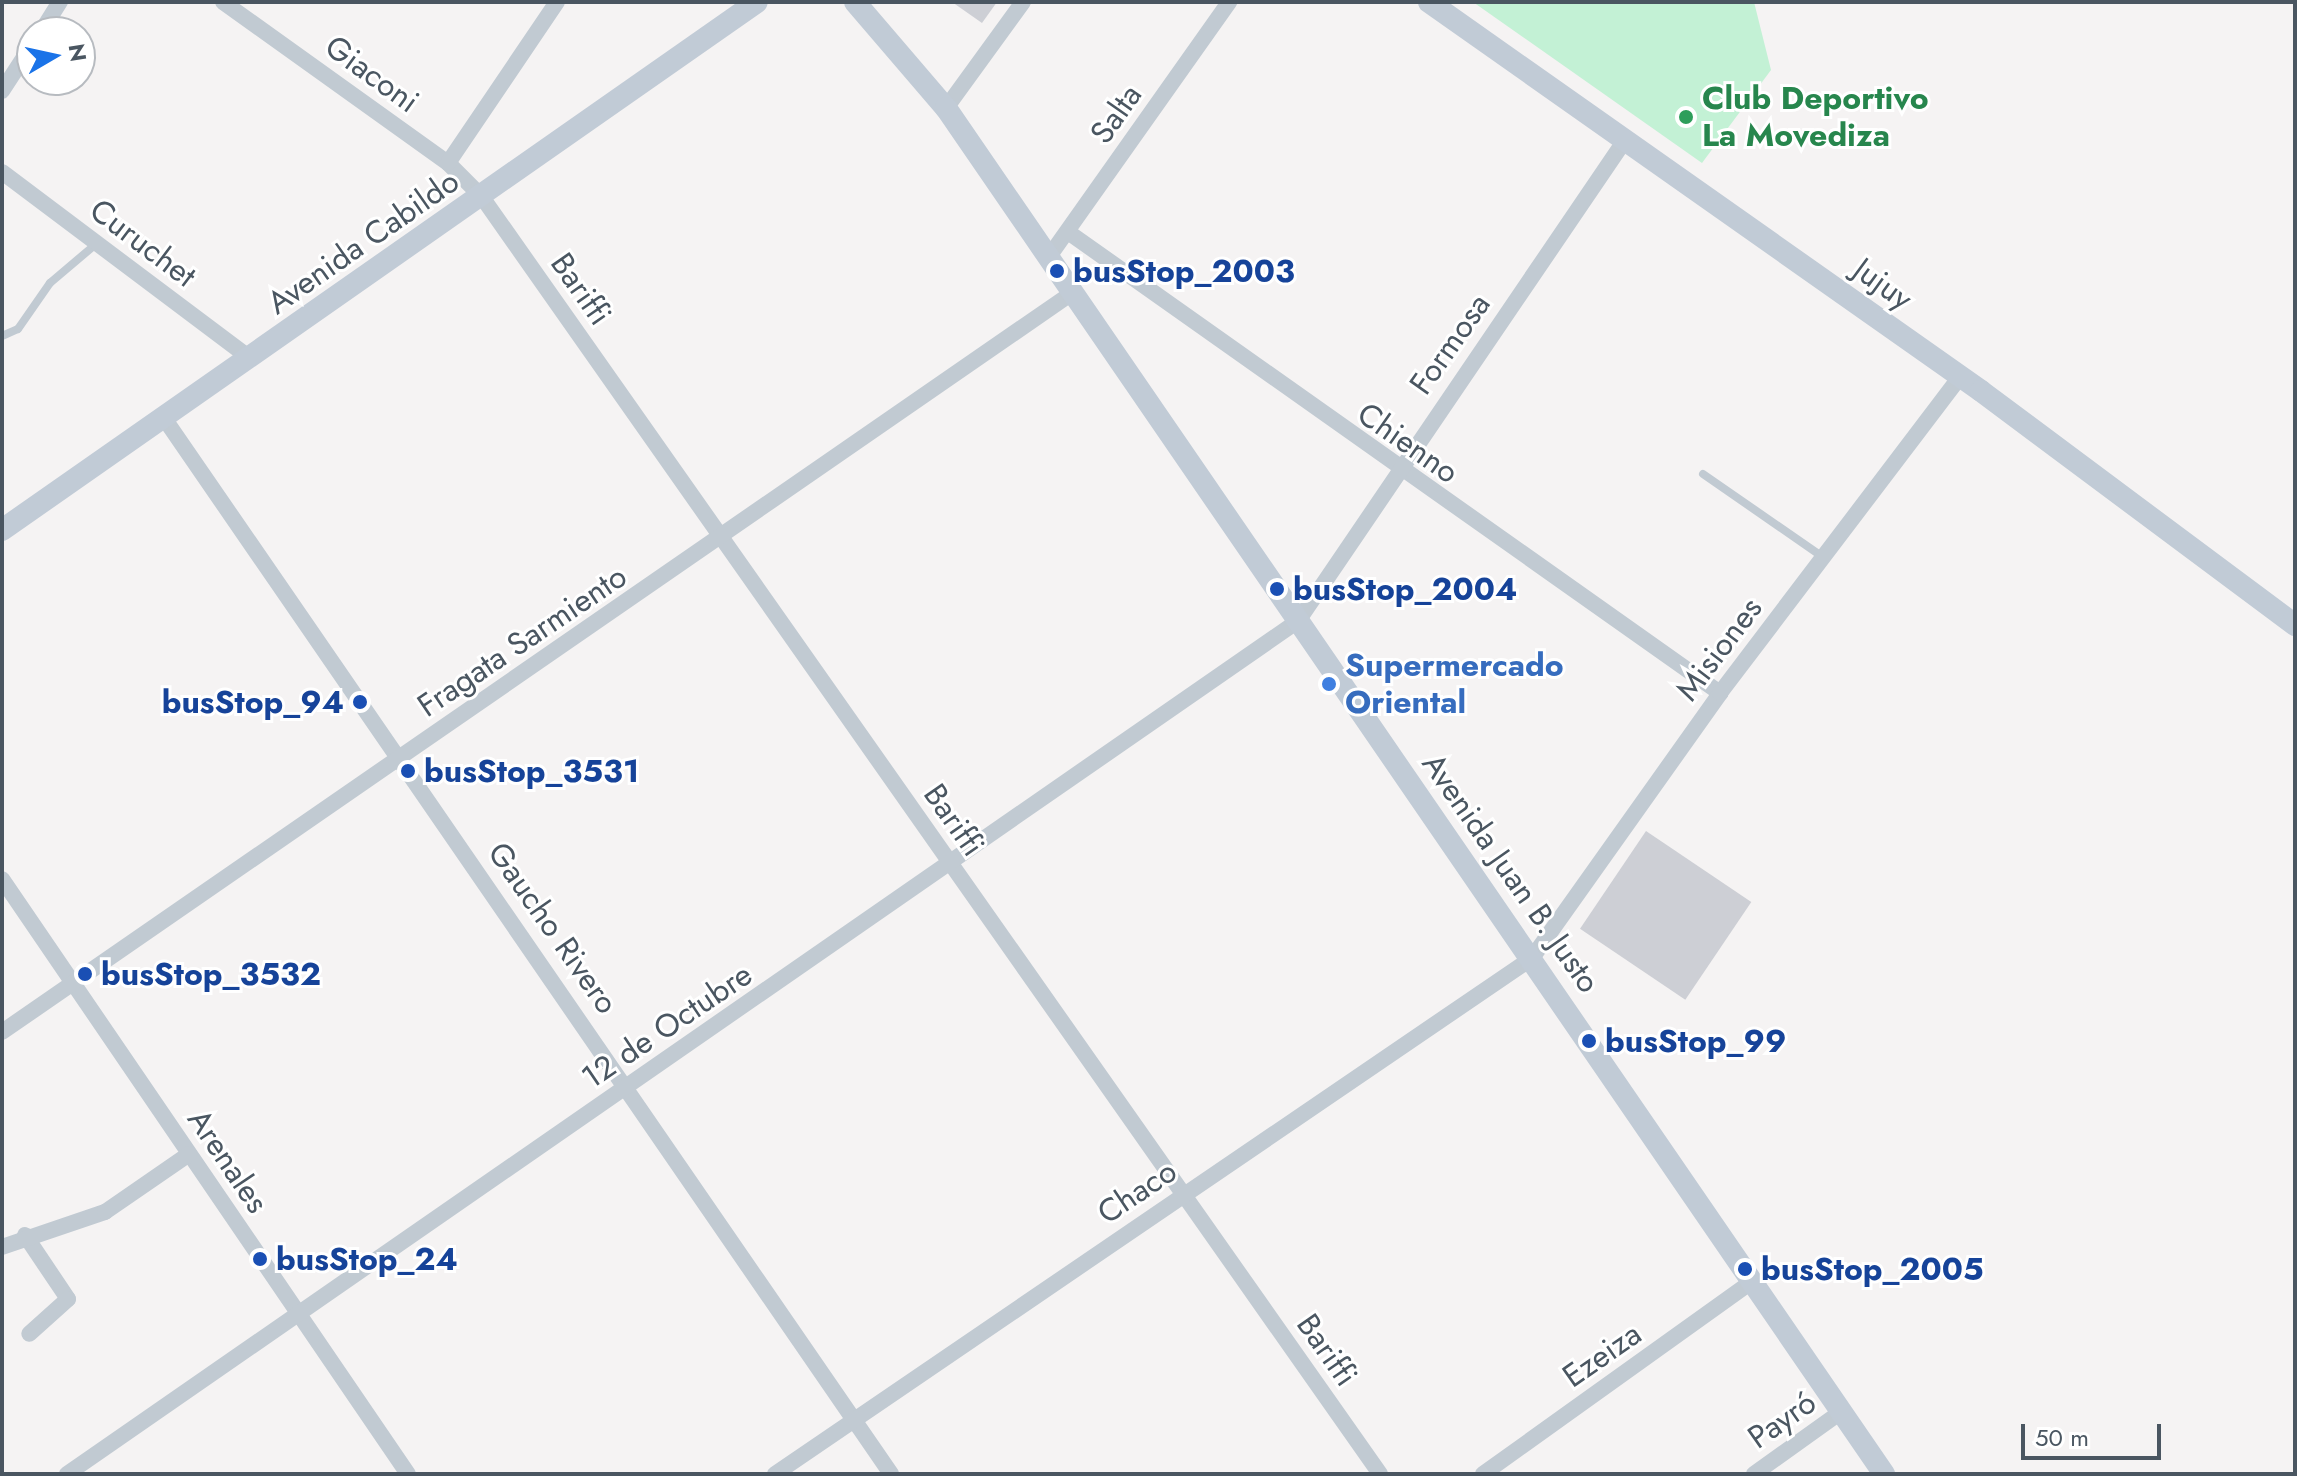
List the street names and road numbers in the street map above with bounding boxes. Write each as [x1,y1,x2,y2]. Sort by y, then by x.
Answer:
street label: Giaconi [318,27,426,121]
street label: Salta [1082,77,1150,151]
street label: Avenida Cabildo [260,162,466,322]
street label: Curuchet [82,191,204,295]
street label: Bariffi [543,246,619,332]
street label: Jujuy [1846,250,1920,318]
street label: Formosa [1402,286,1498,402]
street label: Chienno [1350,394,1466,492]
street label: Fragata Sarmiento [410,557,634,725]
street label: Misiones [1668,590,1770,708]
street label: Avenida Juan B. Justo [1414,746,1608,1000]
street label: Bariffi [916,777,992,863]
street label: Gaucho Rivero [480,835,626,1021]
street label: 12 de Octubre [575,955,759,1097]
street label: Arenales [179,1102,277,1220]
street label: Chaco [1090,1152,1184,1232]
street label: Bariffi [1289,1307,1365,1393]
street label: Ezeiza [1555,1314,1649,1396]
street label: Payró [1741,1383,1823,1457]

